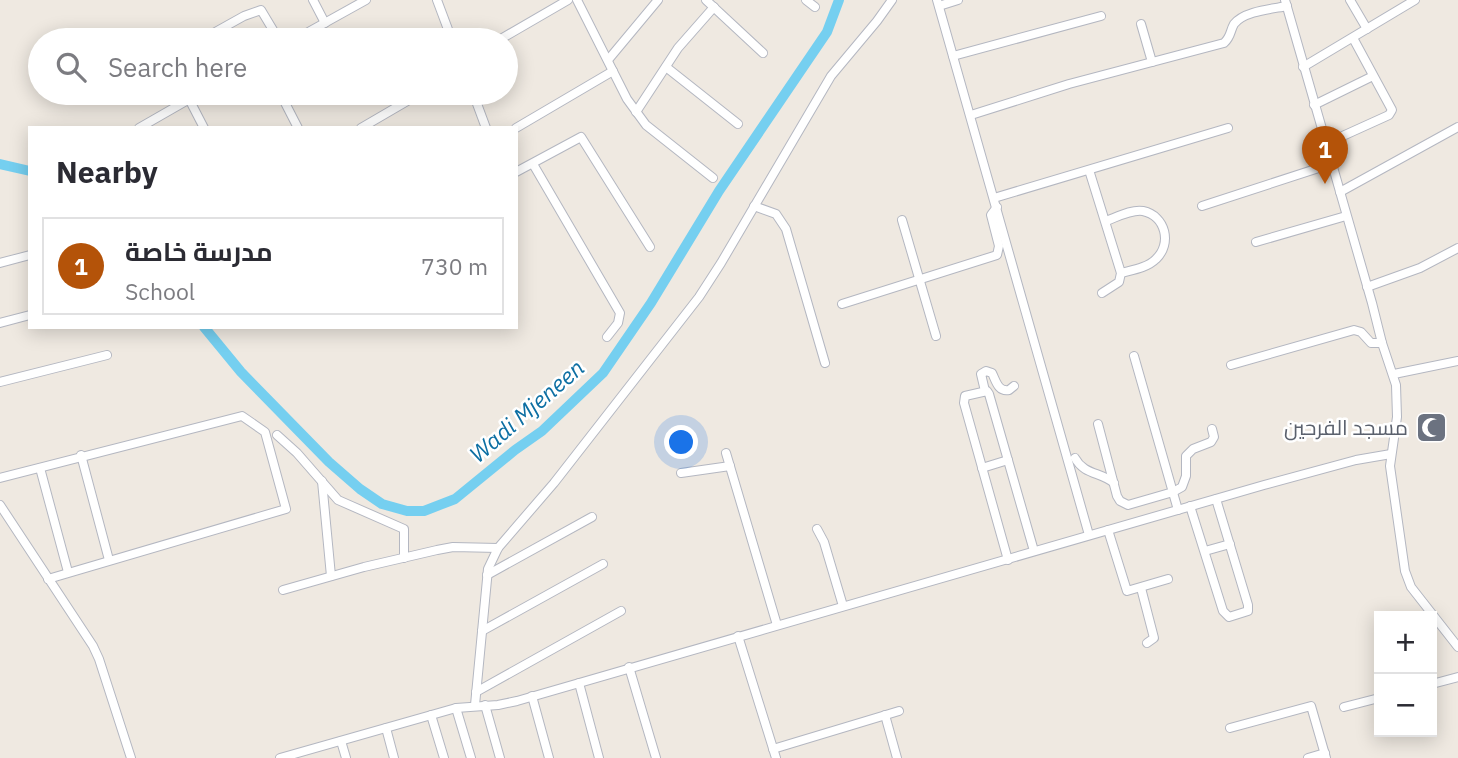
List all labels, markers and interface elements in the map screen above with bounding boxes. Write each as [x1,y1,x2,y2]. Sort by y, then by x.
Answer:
search box [28,28,518,105]
icon: search [52,48,90,86]
text: Search here [108,50,247,84]
pin: 1 [1302,126,1348,184]
text: Nearby [56,152,158,191]
text: مدرسة خاصة [125,234,273,268]
text: 1 [74,251,88,281]
text: 730 m [421,251,488,281]
text: School [125,276,195,306]
water label: Wadi Mjeneen [463,352,590,468]
mosque icon: مسجد الفرحين [1414,411,1448,445]
place label: مسجد الفرحين [1284,413,1408,441]
your location [664,425,698,459]
map controls [1374,611,1437,737]
button: + [1374,611,1437,674]
button: − [1374,674,1437,737]

